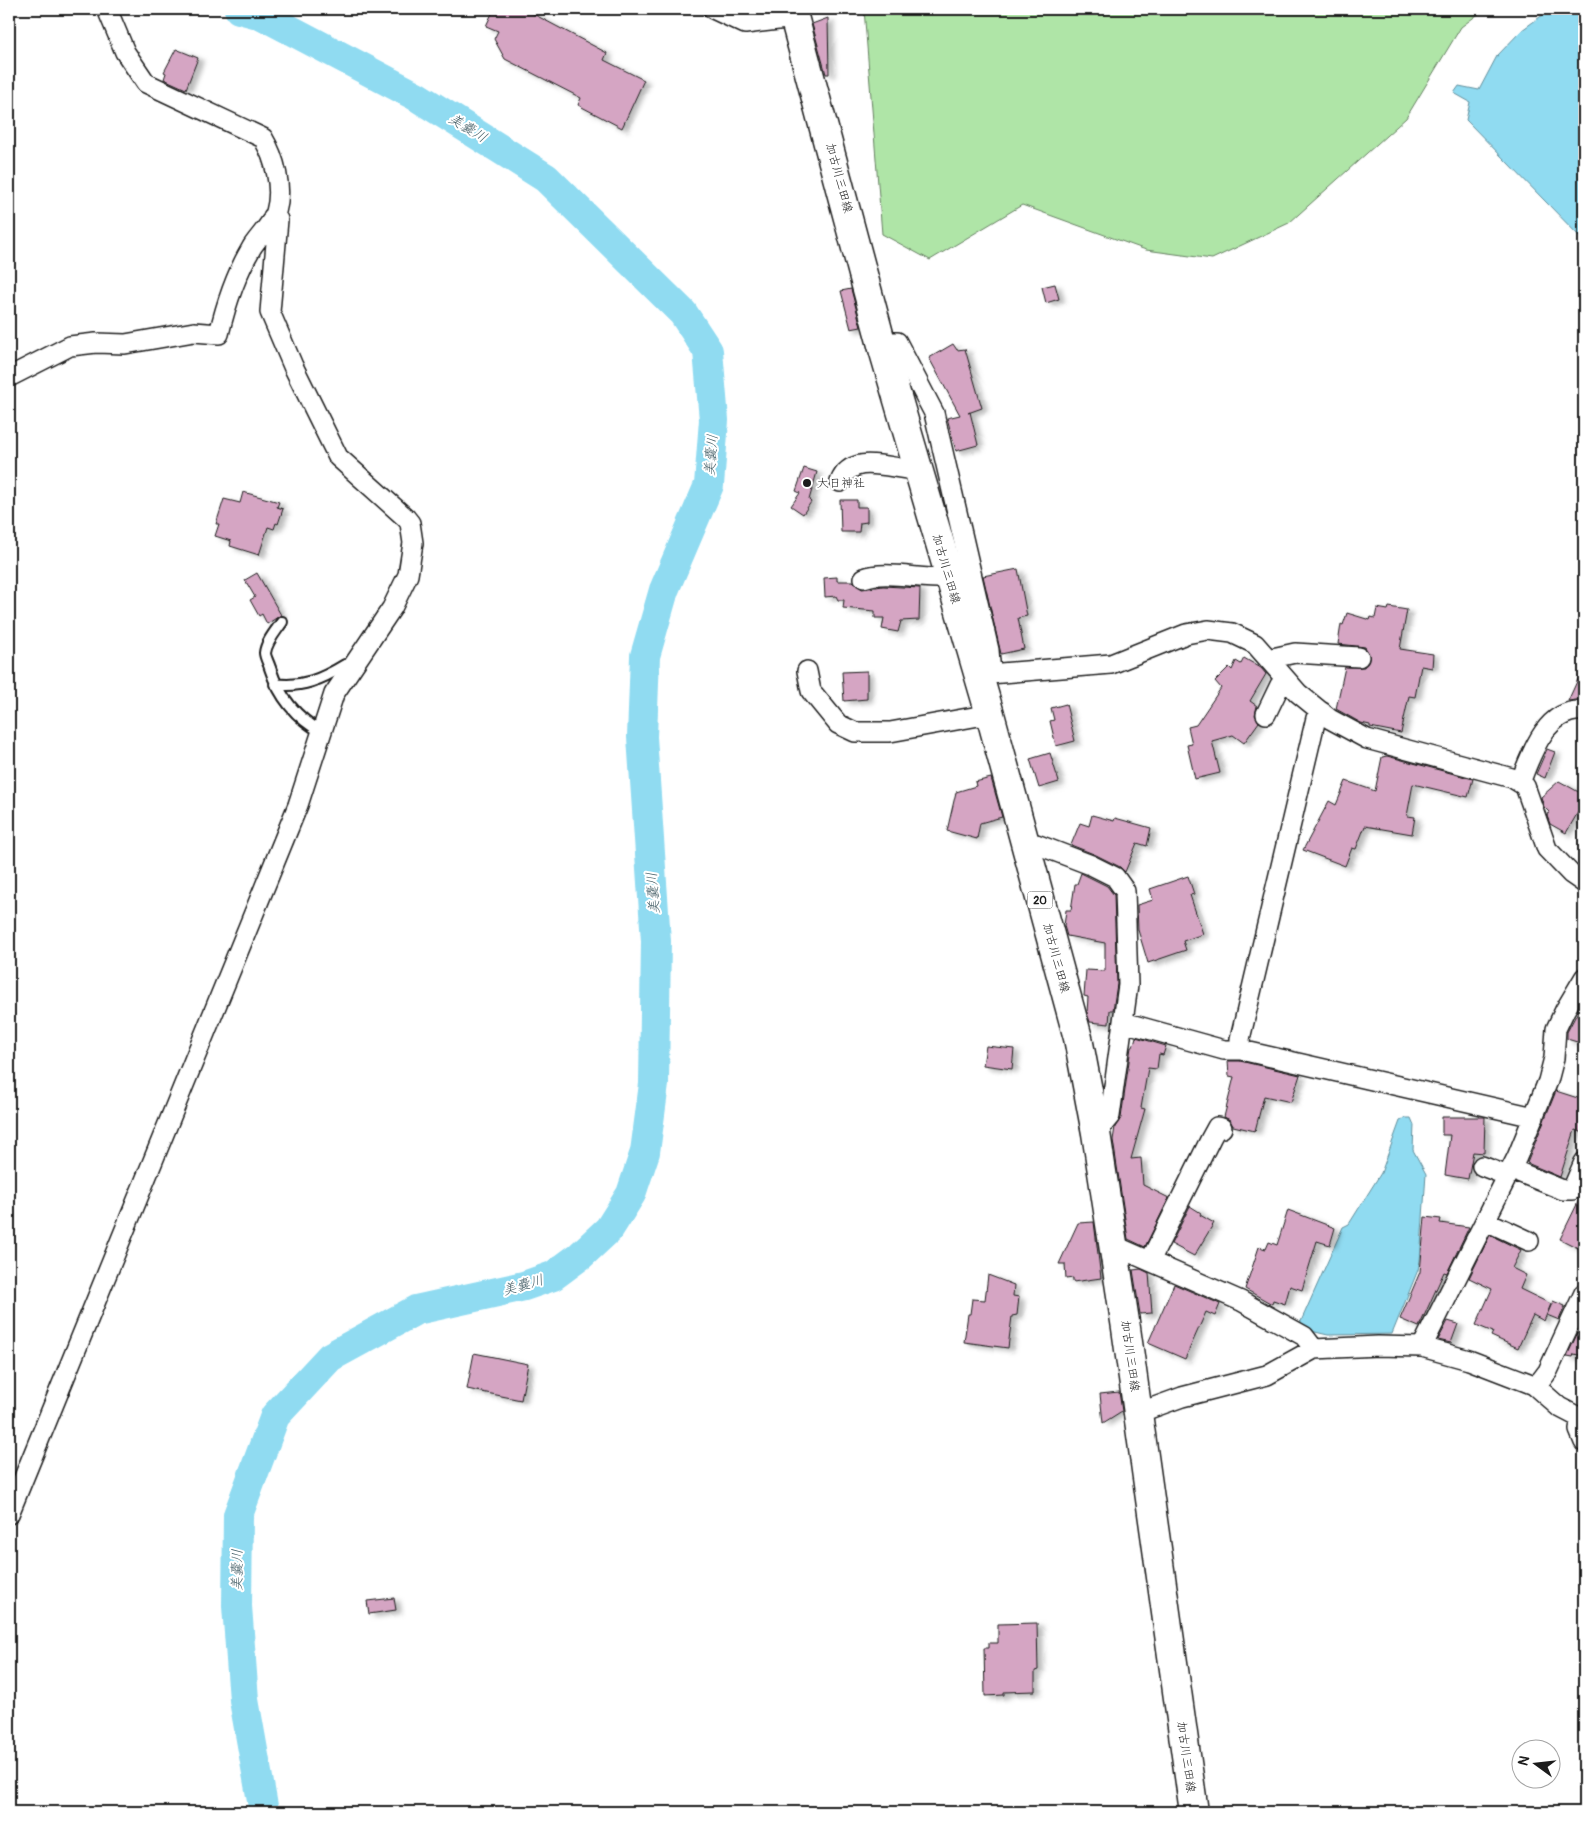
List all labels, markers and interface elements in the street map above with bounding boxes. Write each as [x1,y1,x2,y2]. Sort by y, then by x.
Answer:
water label: 美嚢川 [446,110,490,146]
street label: 加古川三田線 [822,141,856,215]
water label: 美嚢川 [701,433,721,477]
place label: 大日神社 [817,476,865,491]
marker: 大日神社 [801,477,813,489]
street label: 加古川三田線 [929,532,963,606]
water label: 美嚢川 [643,871,663,915]
road number: 20 [1028,892,1052,908]
street label: 加古川三田線 [1039,921,1073,995]
water label: 美嚢川 [500,1271,546,1299]
street label: 加古川三田線 [1118,1319,1142,1393]
water label: 美嚢川 [228,1549,246,1591]
street label: 加古川三田線 [1174,1720,1198,1794]
north arrow [1510,1738,1560,1788]
text: N [1514,1754,1533,1768]

